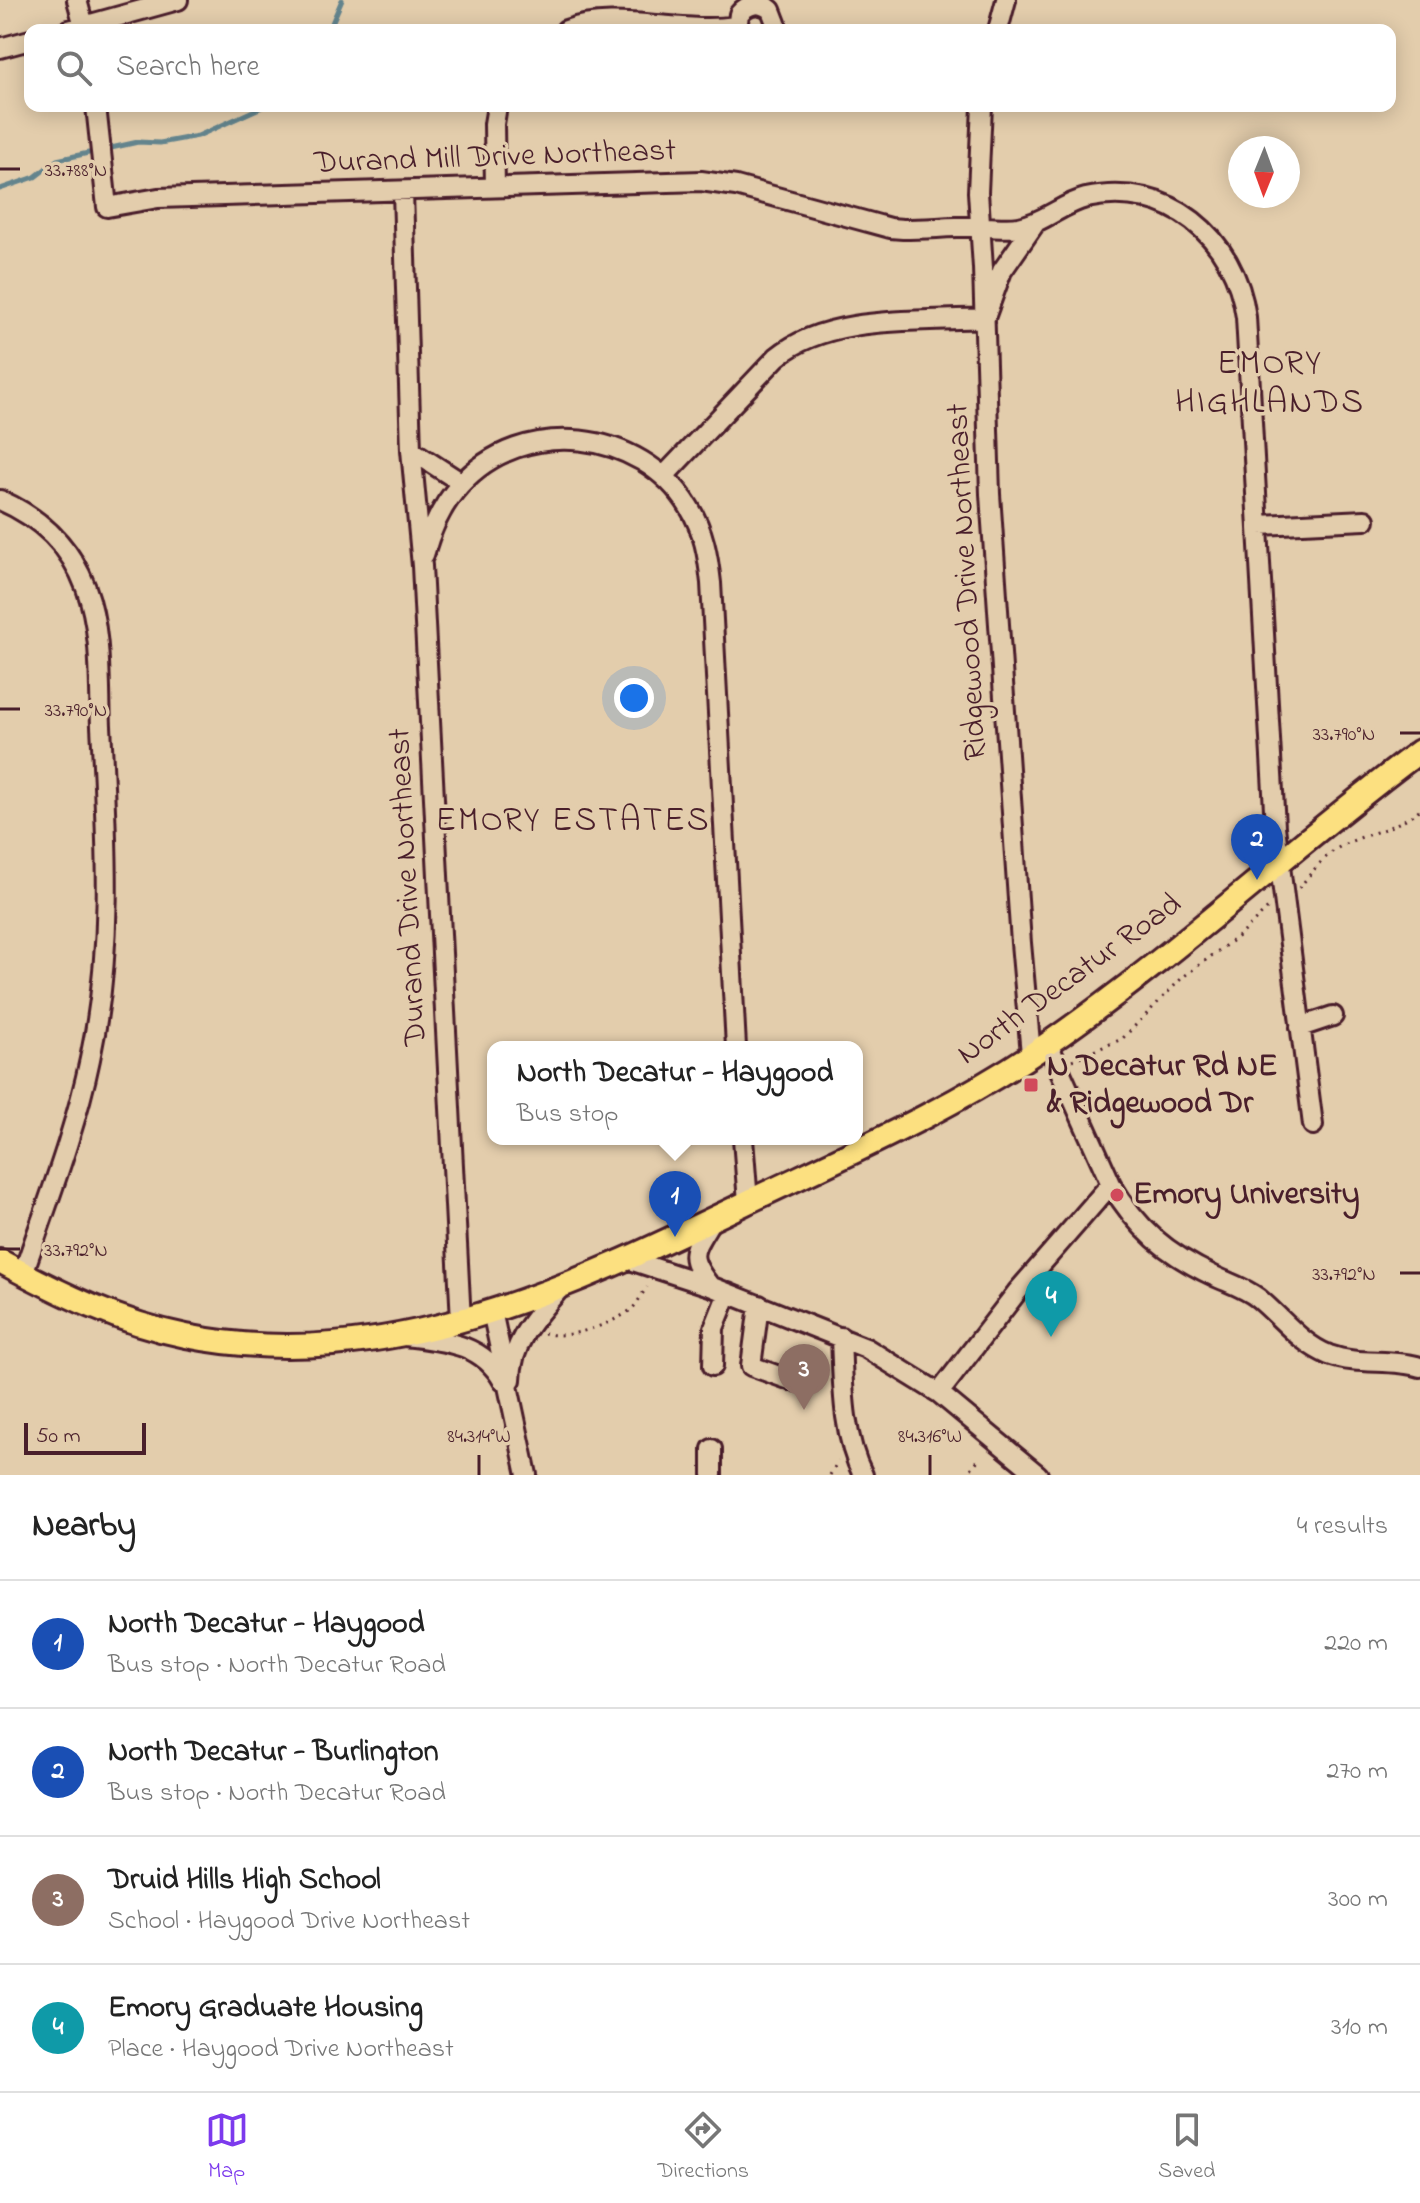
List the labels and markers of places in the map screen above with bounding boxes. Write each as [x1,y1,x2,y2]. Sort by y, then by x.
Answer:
pin: 2 [1231,814,1283,880]
place label: N Decatur Rd NE & Ridgewood Dr [1046,1044,1277,1129]
marker: N Decatur Rd NE & Ridgewood Dr [1022,1076,1040,1094]
pin: 1 [649,1171,701,1237]
place label: Emory University [1133,1172,1360,1220]
marker: Emory University [1108,1186,1126,1204]
pin: 4 [1025,1271,1077,1337]
pin: 3 [778,1344,830,1410]

